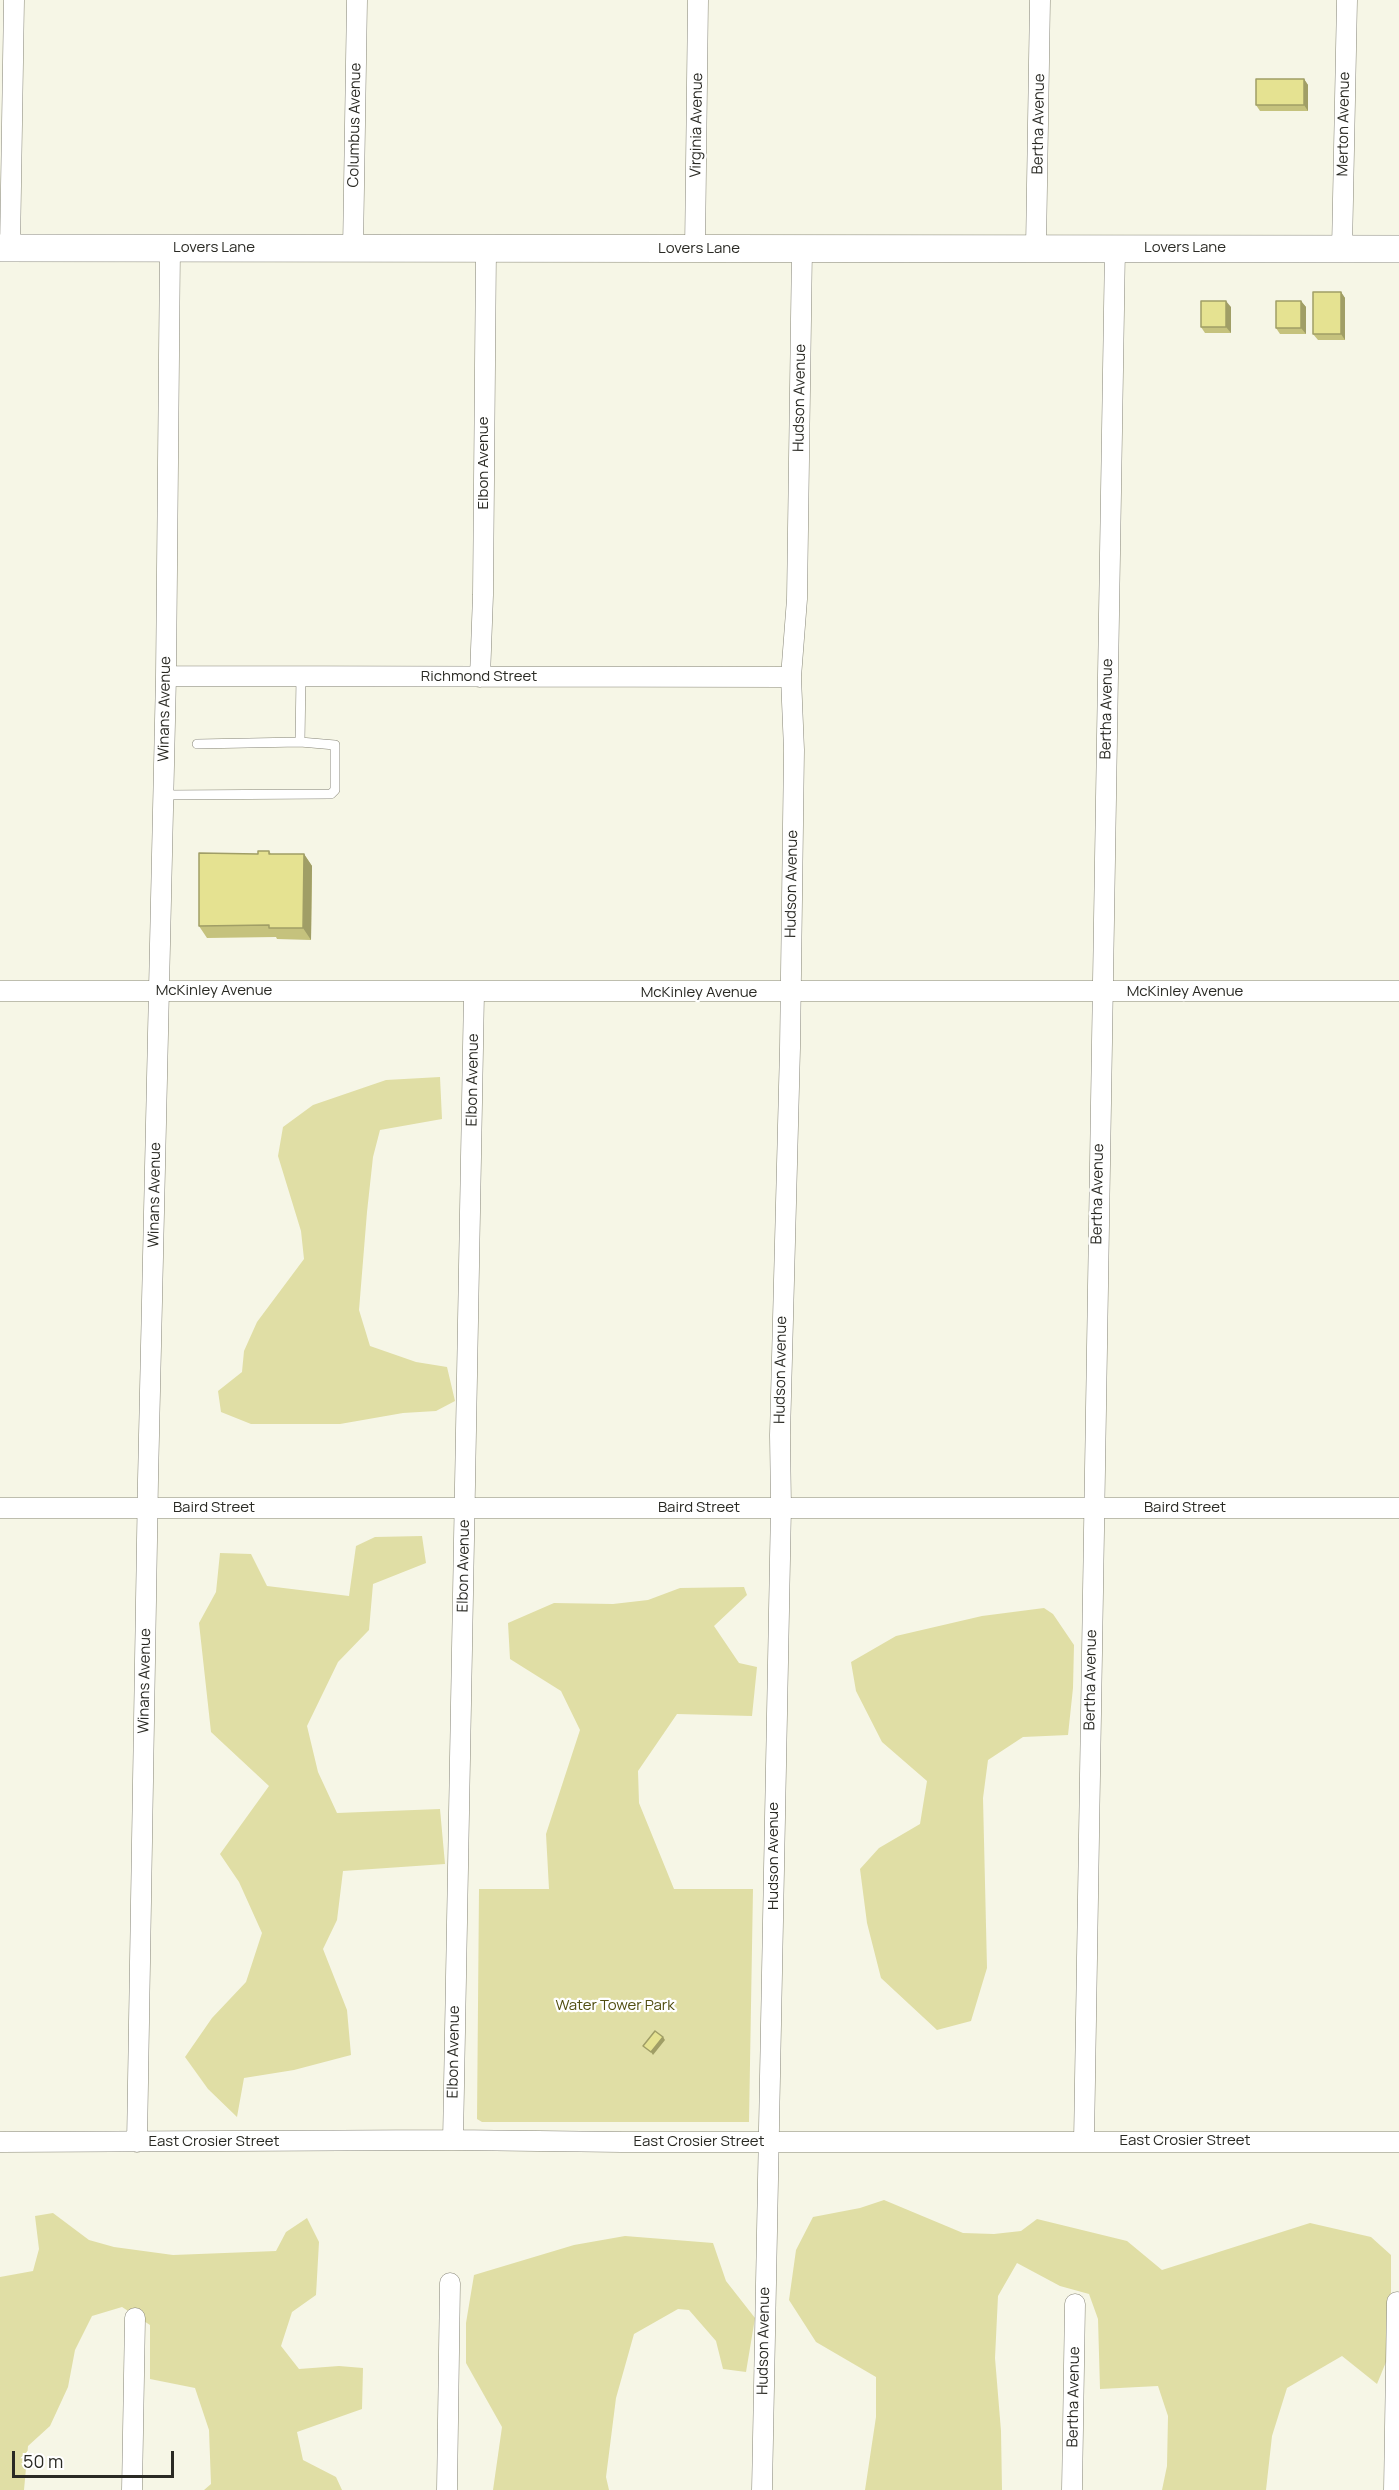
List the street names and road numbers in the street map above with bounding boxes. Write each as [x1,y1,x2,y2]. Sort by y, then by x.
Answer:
street label: Columbus Avenue [345,62,365,188]
street label: Virginia Avenue [687,72,707,178]
street label: Merton Avenue [1334,72,1354,176]
street label: Bertha Avenue [1029,73,1049,175]
street label: Lovers Lane [173,239,255,257]
street label: Lovers Lane [1144,239,1226,257]
street label: Lovers Lane [658,240,740,258]
street label: Hudson Avenue [790,344,810,452]
street label: Elbon Avenue [475,416,493,510]
street label: Winans Avenue [155,656,175,762]
street label: Bertha Avenue [1097,658,1117,760]
street label: Richmond Street [421,668,537,686]
street label: Hudson Avenue [782,830,802,938]
street label: McKinley Avenue [156,982,272,1000]
street label: McKinley Avenue [1127,983,1243,1001]
street label: McKinley Avenue [641,984,757,1002]
street label: Elbon Avenue [463,1033,483,1127]
street label: Winans Avenue [145,1142,165,1248]
street label: Bertha Avenue [1088,1143,1108,1245]
street label: Hudson Avenue [771,1316,791,1424]
street label: Baird Street [173,1499,255,1517]
street label: Baird Street [658,1499,740,1517]
street label: Baird Street [1144,1499,1226,1517]
street label: Elbon Avenue [454,1519,474,1613]
street label: Winans Avenue [135,1628,155,1734]
street label: Bertha Avenue [1081,1629,1101,1731]
street label: Hudson Avenue [765,1802,783,1910]
street label: Elbon Avenue [444,2005,464,2099]
street label: East Crosier Street [1119,2132,1251,2150]
street label: East Crosier Street [148,2133,280,2151]
street label: East Crosier Street [633,2133,765,2151]
street label: Hudson Avenue [754,2287,774,2395]
street label: Bertha Avenue [1064,2346,1084,2448]

